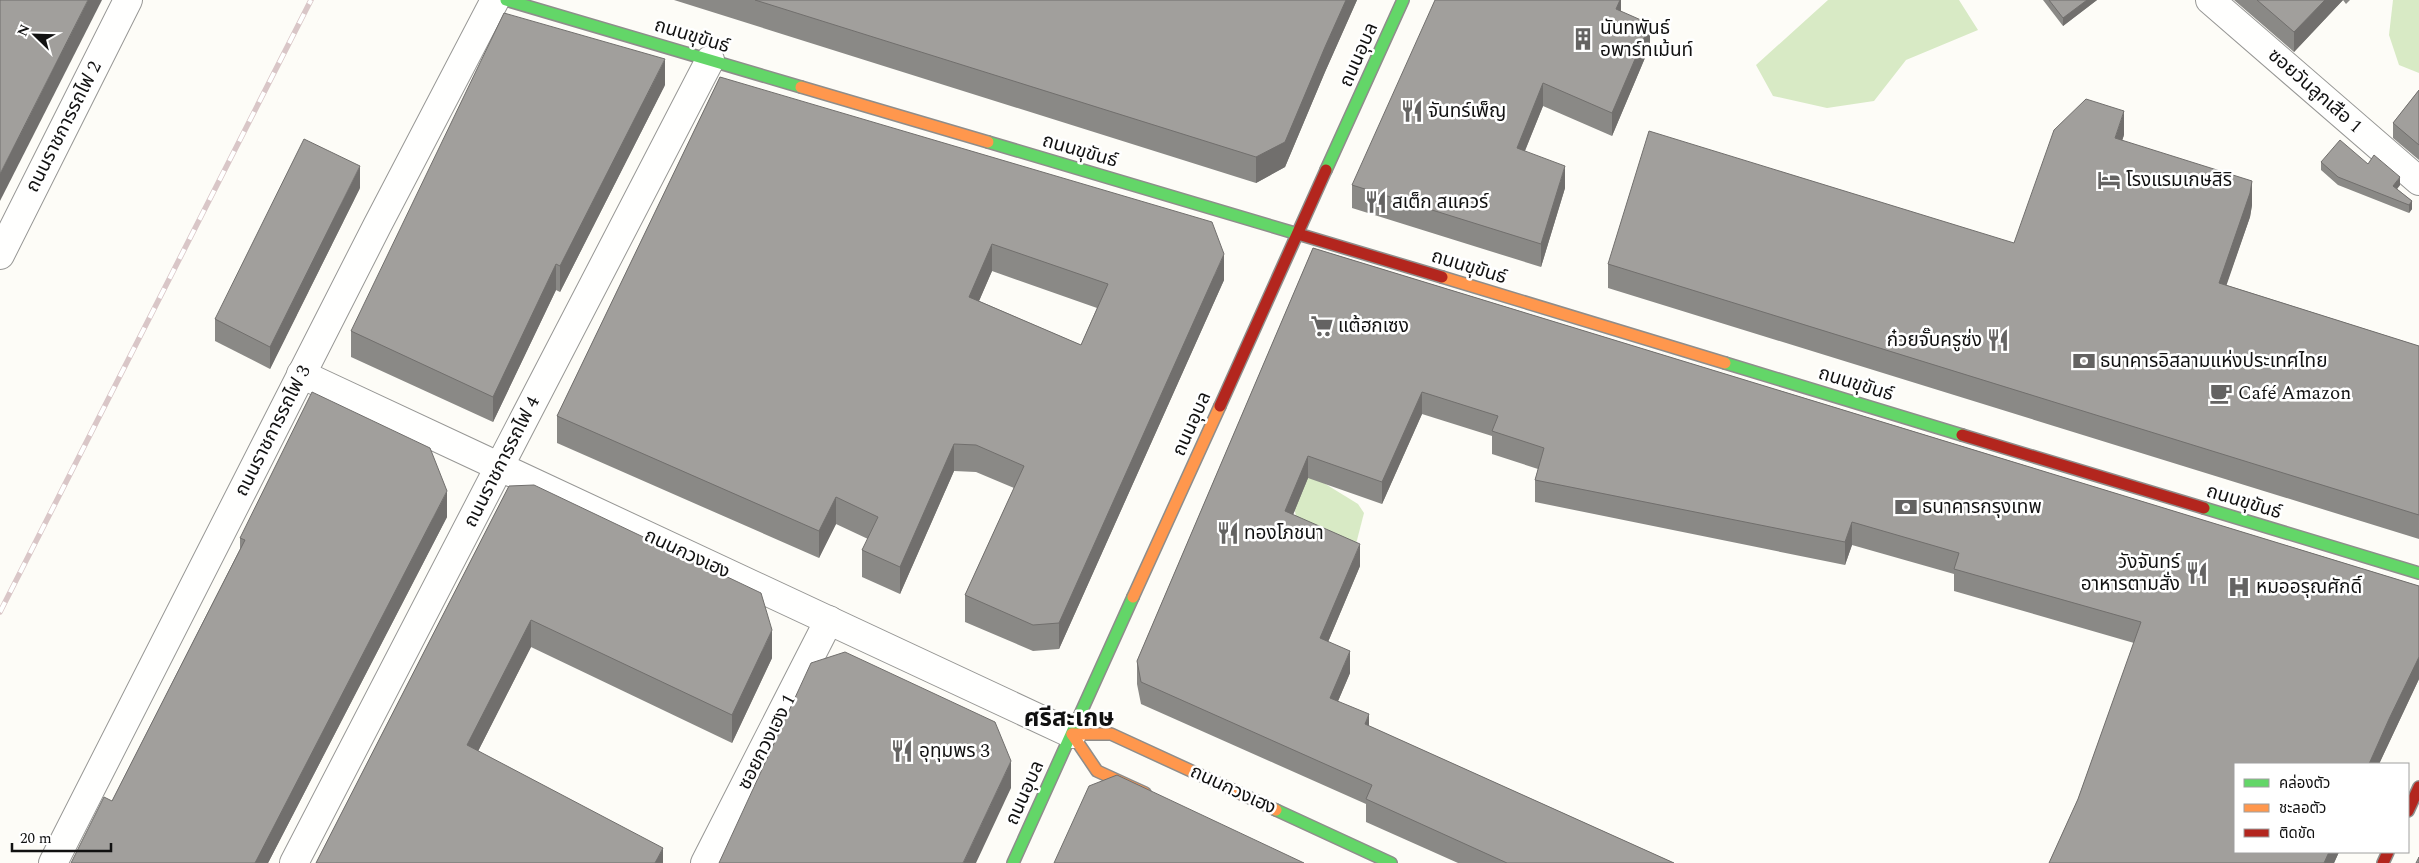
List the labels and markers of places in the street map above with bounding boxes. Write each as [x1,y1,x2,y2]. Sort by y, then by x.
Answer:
place label: นันทพันธ์ อพาร์ทเม้นท์ [1600,14,1693,65]
building icon: นันทพันธ์ อพาร์ทเม้นท์ [1570,26,1596,52]
place label: จันทร์เพ็ญ [1428,97,1506,126]
restaurant icon: จันทร์เพ็ญ [1399,98,1425,124]
place label: โรงแรมเกษสิริ [2126,166,2232,195]
hotel icon: โรงแรมเกษสิริ [2096,167,2122,193]
place label: สเต็ก สแควร์ [1392,188,1489,217]
restaurant icon: สเต็ก สแควร์ [1363,189,1389,215]
place label: แต้ฮกเซง [1338,312,1409,341]
supermarket icon: แต้ฮกเซง [1309,313,1335,339]
place label: ก๋วยจั๊บครูซ่ง [1887,326,1982,355]
restaurant icon: ก๋วยจั๊บครูซ่ง [1985,327,2011,353]
place label: ธนาคารอิสลามแห่งประเทศไทย [2100,347,2327,376]
bank icon: ธนาคารอิสลามแห่งประเทศไทย [2071,348,2097,374]
place label: Café Amazon [2238,379,2351,408]
cafe icon: Café Amazon [2208,380,2234,406]
place label: ธนาคารกรุงเทพ [1922,493,2042,522]
bank icon: ธนาคารกรุงเทพ [1893,494,1919,520]
place label: ทองโภชนา [1244,519,1324,548]
restaurant icon: ทองโภชนา [1215,520,1241,546]
place label: วังจันทร์ อาหารตามสั่ง [2081,548,2181,599]
restaurant icon: วังจันทร์ อาหารตามสั่ง [2184,560,2210,586]
place label: หมออรุณศักดิ์ [2256,573,2362,602]
hospital icon: หมออรุณศักดิ์ [2226,574,2252,600]
place label: อุทุมพร 3 [919,737,990,766]
restaurant icon: อุทุมพร 3 [889,738,915,764]

